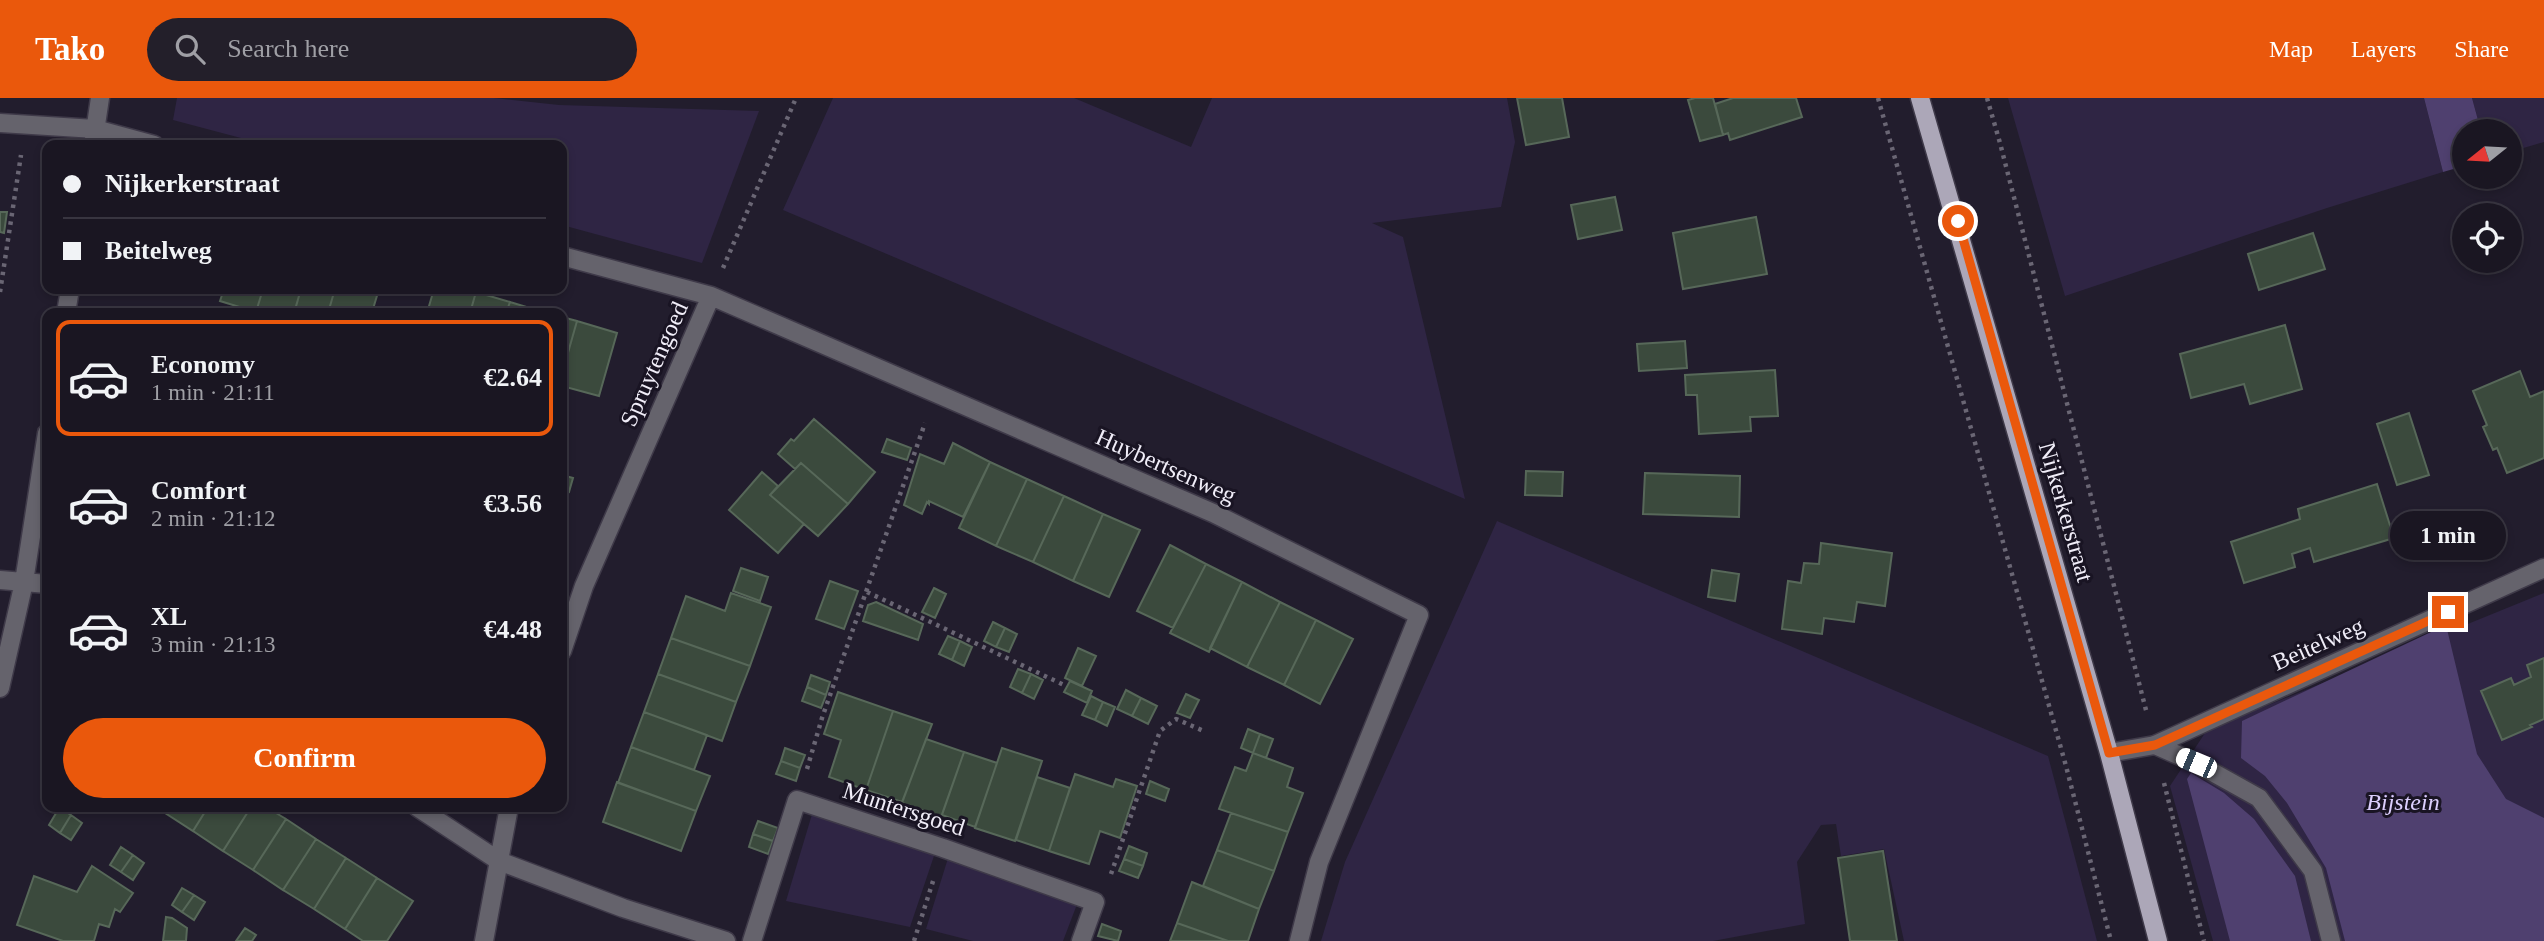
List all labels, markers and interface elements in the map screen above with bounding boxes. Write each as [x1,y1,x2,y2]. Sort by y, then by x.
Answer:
search box [147,18,637,81]
icon: search [171,30,209,68]
text: Tako [35,31,105,67]
text: Search here [227,34,349,63]
text: Map [2269,36,2313,62]
text: Layers [2351,36,2416,62]
text: Share [2454,36,2509,62]
north arrow [2452,119,2522,189]
map controls [2452,119,2522,273]
text: Nijkerkerstraat [105,169,280,198]
button: locate [2452,203,2522,273]
route start [1942,205,1974,237]
text: Beitelweg [105,236,212,265]
street label: Spruytengoed [615,298,693,430]
icon: car [67,347,130,410]
text: Economy [151,350,255,379]
text: €2.64 [484,363,542,392]
text: 1 min · 21:11 [151,380,275,405]
street label: Huybertsenweg [1092,423,1240,509]
street label: Nijkerkerstraat [2034,439,2098,585]
icon: car [67,473,130,536]
text: Comfort [151,476,246,505]
text: €3.56 [484,489,542,518]
text: 2 min · 21:12 [151,506,276,531]
callout: 1 min [2390,510,2506,560]
text: 1 min [2420,523,2476,548]
route end [2432,596,2464,628]
icon: car [67,599,130,662]
text: XL [151,602,187,631]
street label: Beitelweg [2268,612,2368,676]
text: €4.48 [484,615,542,644]
text: 3 min · 21:13 [151,632,276,657]
button: Confirm [63,718,546,798]
car [2173,745,2220,781]
street label: Muntersgoed [840,777,968,841]
park label: Bijstein [2366,789,2440,815]

